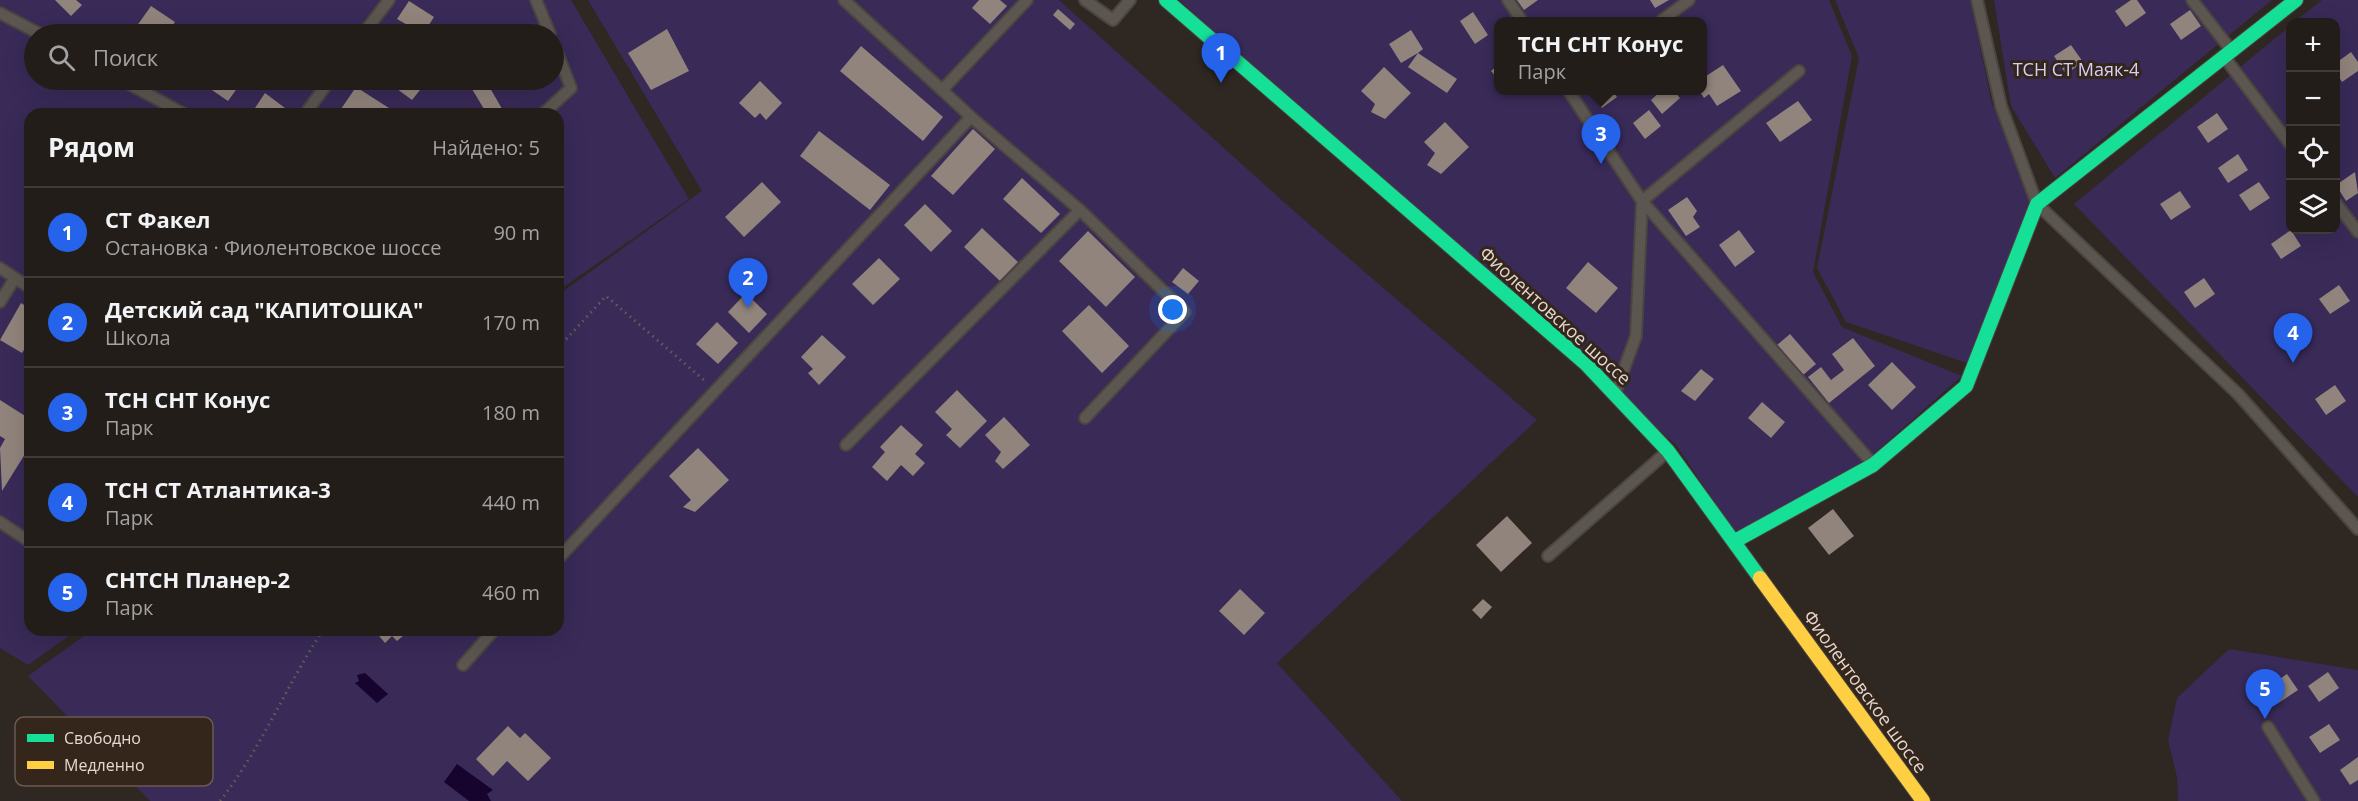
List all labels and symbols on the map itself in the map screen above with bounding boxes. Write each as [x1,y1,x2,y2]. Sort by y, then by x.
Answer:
pin: 1 [1202,34,1240,83]
park label: ТСН СТ Маяк-4 [2013,57,2139,81]
pin: 3 [1582,114,1620,164]
street label: Фиолентовское шоссе [1475,241,1636,390]
pin: 2 [728,258,768,308]
your location [1158,295,1187,324]
pin: 4 [2274,314,2312,363]
street label: Фиолентовское шоссе [1799,605,1933,778]
pin: 5 [2246,670,2284,719]
legend [15,717,213,786]
text: Свободно [64,727,141,749]
text: Медленно [64,754,145,776]

